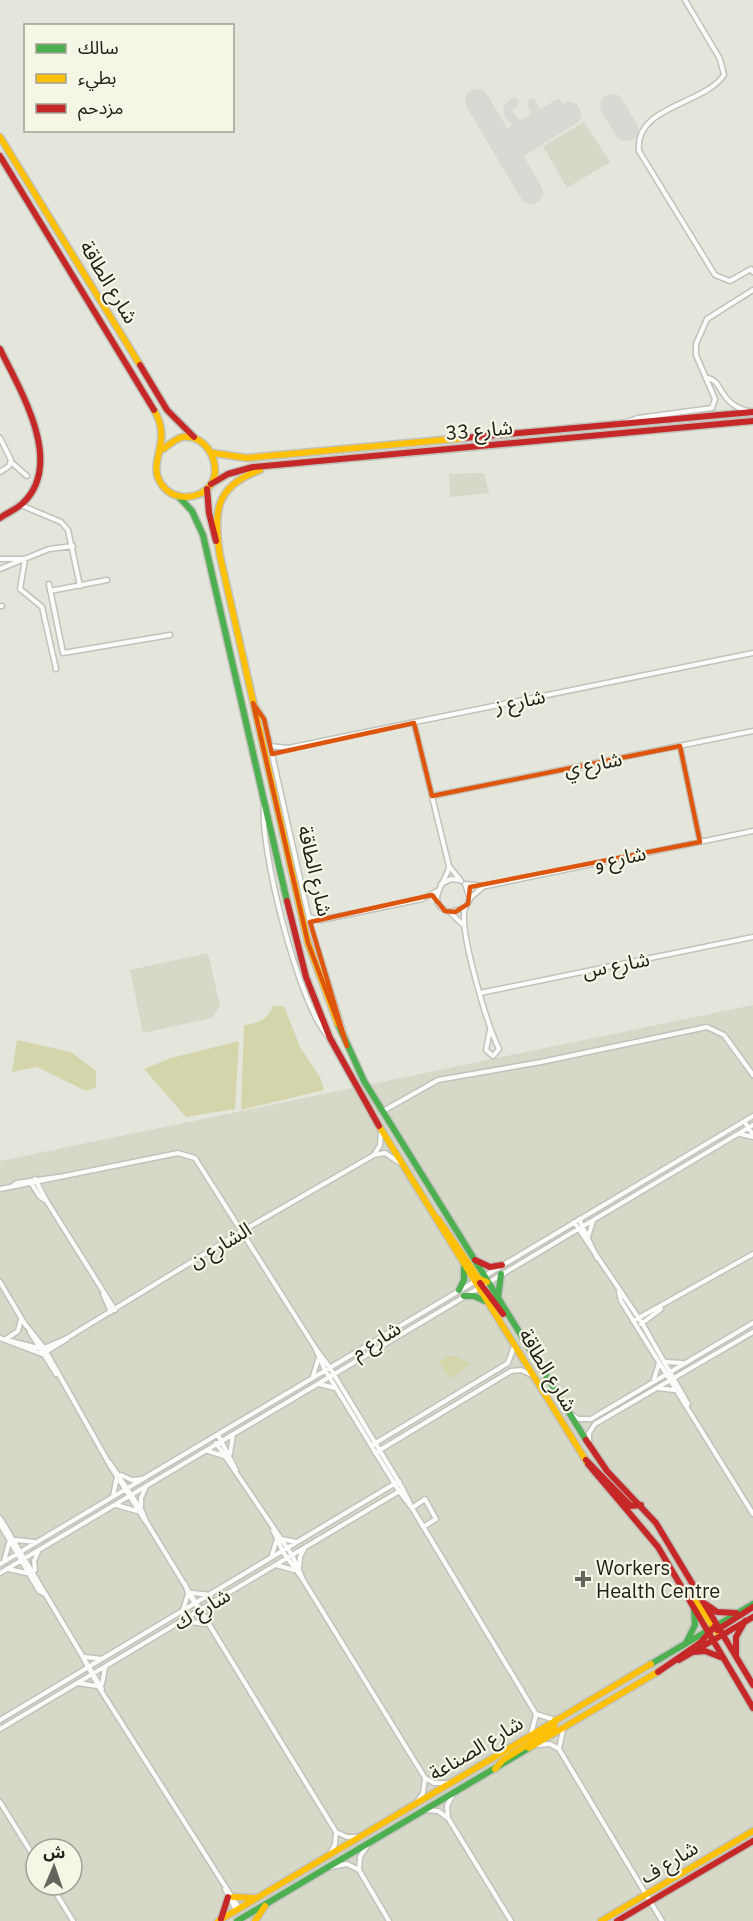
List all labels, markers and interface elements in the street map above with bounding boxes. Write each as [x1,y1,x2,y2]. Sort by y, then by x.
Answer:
legend [24,24,234,132]
text: سالك [78,36,119,59]
text: بطيء [78,66,116,91]
text: مزدحم [78,96,123,121]
street label: شارع الطاقة [72,235,145,329]
street label: شارع 33 [444,413,514,448]
street label: شارع ز [491,682,548,721]
street label: شارع ي [561,745,625,785]
street label: شارع الطاقة [290,823,339,919]
street label: شارع و [591,839,649,878]
street label: شارع س [580,945,652,986]
street label: الشارع ن [183,1215,257,1276]
street label: شارع م [346,1314,407,1367]
street label: شارع الطاقة [511,1323,584,1417]
place label: Workers Health Centre [596,1554,720,1604]
marker: Workers Health Centre [574,1570,592,1588]
street label: شارع ك [168,1581,236,1638]
street label: شارع الصناعة [424,1709,529,1788]
street label: شارع ف [635,1834,704,1891]
north arrow [24,1837,84,1897]
text: ش [43,1842,66,1862]

